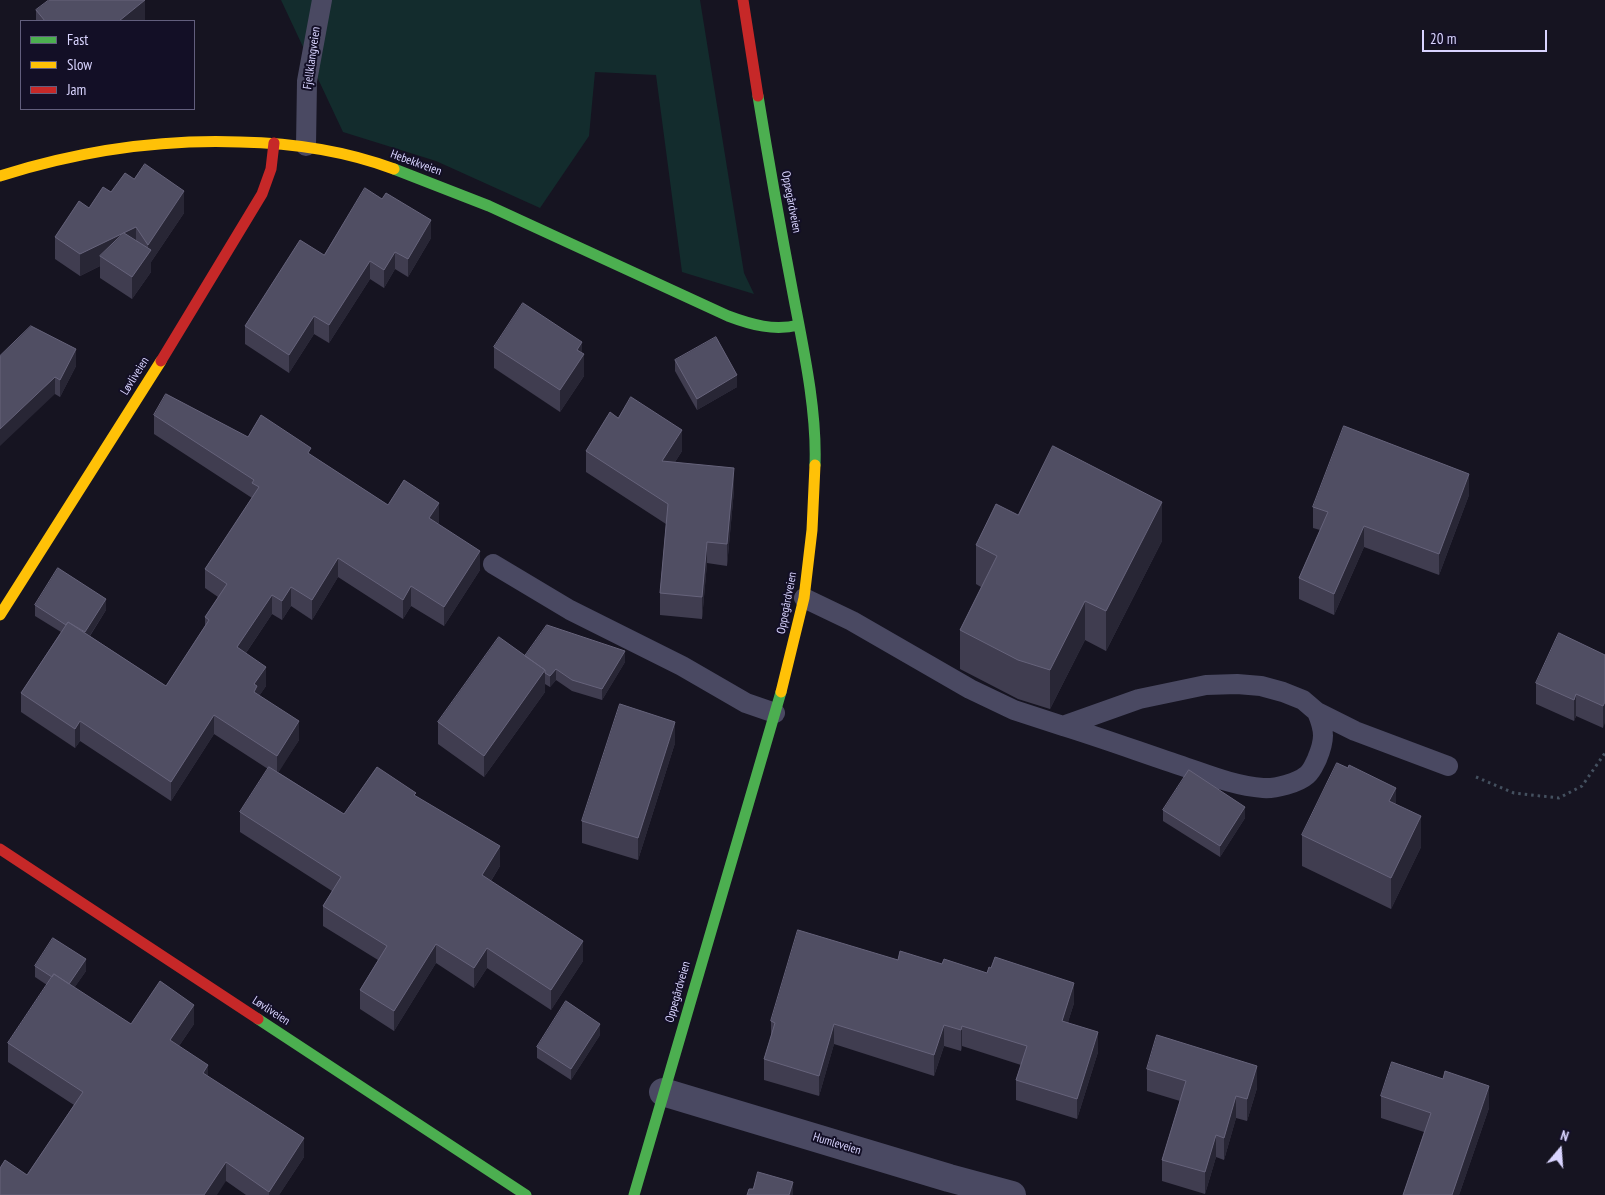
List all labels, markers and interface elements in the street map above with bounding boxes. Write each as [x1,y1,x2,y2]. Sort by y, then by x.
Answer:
legend [20,20,195,110]
scale bar [1425,20,1550,52]
street label: Fjellklangveien [300,26,324,90]
text: 20 m [1430,29,1456,48]
text: Fast [67,30,88,49]
text: Slow [67,55,92,74]
text: Jam [67,80,86,99]
street label: Hebekkveien [388,147,444,179]
street label: Oppegårdveien [778,170,804,234]
street label: Løvliveien [118,354,152,398]
street label: Oppegårdveien [774,571,800,635]
street label: Oppegårdveien [662,960,694,1024]
street label: Løvliveien [249,994,293,1028]
north arrow [1535,1125,1585,1175]
text: N [1558,1126,1571,1145]
street label: Humleveien [811,1130,863,1158]

